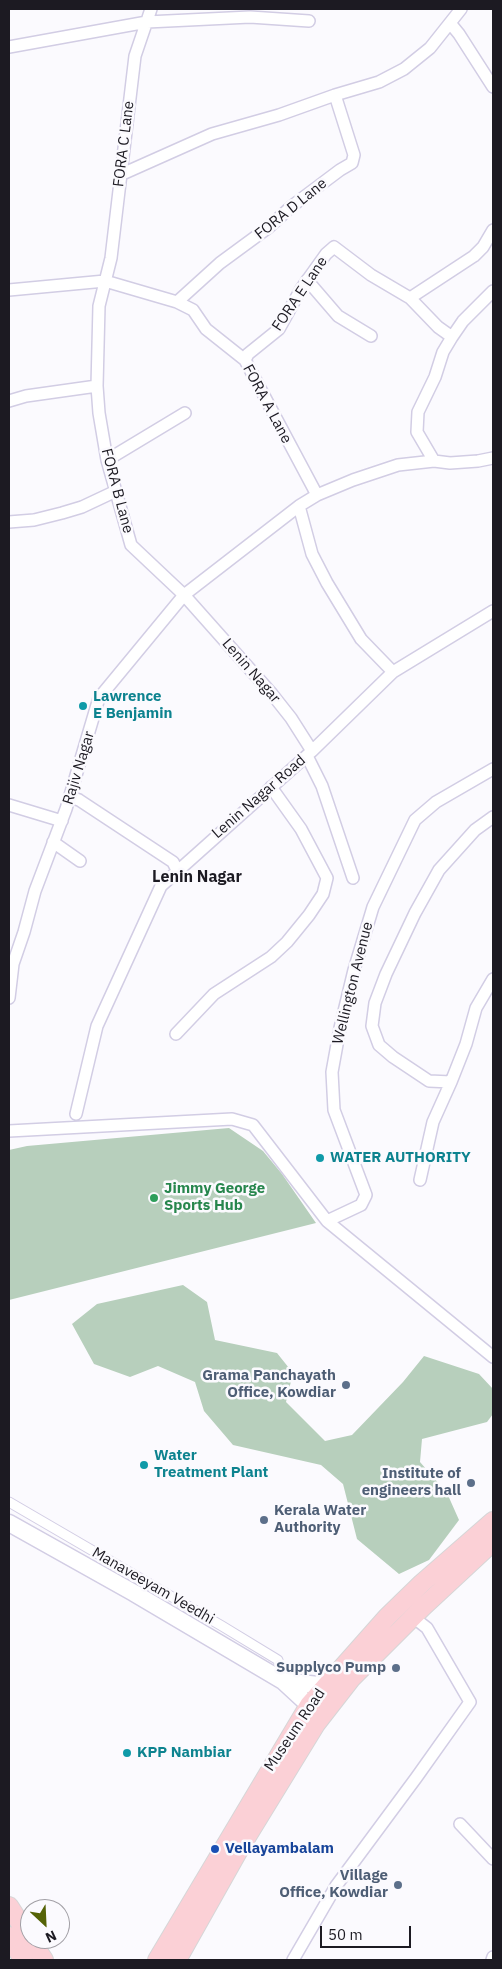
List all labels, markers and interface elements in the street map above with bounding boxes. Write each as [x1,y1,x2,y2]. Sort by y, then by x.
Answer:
street label: FORA C Lane [110,100,138,188]
street label: FORA D Lane [251,175,331,243]
street label: FORA E Lane [268,253,332,335]
street label: FORA A Lane [239,361,295,447]
street label: FORA B Lane [97,447,137,535]
street label: Lenin Nagar [218,635,284,707]
place label: Lawrence E Benjamin [93,688,172,723]
marker: Lawrence E Benjamin [77,700,89,712]
street label: Rajiv Nagar [59,729,99,807]
street label: Lenin Nagar Road [209,752,309,842]
district label: Lenin Nagar [152,867,242,887]
street label: Wellington Avenue [329,920,377,1046]
place label: WATER AUTHORITY [330,1149,471,1167]
marker: WATER AUTHORITY [314,1152,326,1164]
place label: Jimmy George Sports Hub [164,1180,265,1215]
marker: Jimmy George Sports Hub [148,1192,160,1204]
place label: Grama Panchayath Office, Kowdiar [202,1367,336,1402]
marker: Grama Panchayath Office, Kowdiar [340,1379,352,1391]
place label: Water Treatment Plant [154,1447,268,1482]
marker: Water Treatment Plant [138,1459,150,1471]
place label: Institute of engineers hall [362,1465,461,1500]
marker: Institute of engineers hall [465,1477,477,1489]
place label: Kerala Water Authority [274,1502,366,1537]
marker: Kerala Water Authority [258,1514,270,1526]
street label: Manaveeyam Veedhi [89,1544,217,1628]
place label: Supplyco Pump [276,1659,386,1677]
marker: Supplyco Pump [390,1662,402,1674]
street label: Museum Road [261,1685,329,1775]
place label: KPP Nambiar [137,1744,231,1762]
marker: KPP Nambiar [121,1747,133,1759]
place label: Vellayambalam [225,1840,334,1858]
marker: Vellayambalam [209,1843,221,1855]
place label: Village Office, Kowdiar [279,1867,388,1902]
marker: Village Office, Kowdiar [392,1879,404,1891]
north arrow [20,1899,70,1949]
scale bar [322,1916,413,1948]
text: 50 m [328,1925,363,1944]
text: N [43,1926,59,1947]

